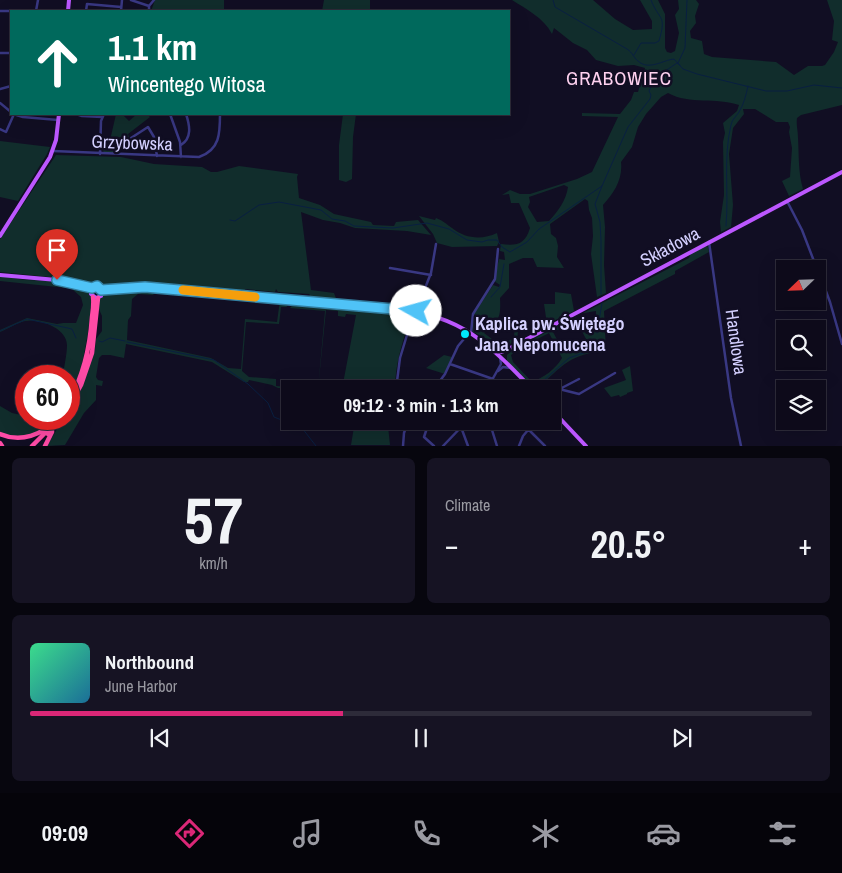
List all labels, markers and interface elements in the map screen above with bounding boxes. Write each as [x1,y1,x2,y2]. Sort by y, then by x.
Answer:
text: 1.1 km [108,24,197,71]
icon: ahead [25,30,90,95]
district label: GRABOWIEC [566,65,672,91]
text: Wincentego Witosa [108,69,265,99]
street label: Grzybowska [91,129,173,156]
street label: Składowa [636,220,704,273]
pin [36,229,78,280]
icon: arrive [43,236,71,264]
north arrow [776,260,826,310]
map controls [776,260,826,430]
position arrow [389,284,441,336]
street label: Handlowa [720,308,753,376]
place label: Kaplica pw. Świętego Jana Nepomucena [475,311,625,357]
button: search [776,320,826,370]
marker: Kaplica pw. Świętego Jana Nepomucena [459,328,471,340]
speed limit sign: 60 [15,365,80,430]
button: layers [776,380,826,430]
text: 09:12 · 3 min · 1.3 km [343,392,499,418]
text: 57 [184,476,243,563]
text: Climate [445,494,490,516]
text: 20.5° [591,519,666,570]
text: − [445,526,458,564]
text: + [799,526,812,564]
text: km/h [199,552,228,574]
text: Northbound [105,649,194,675]
text: June Harbor [105,675,177,697]
icon: previous [146,724,174,752]
icon: pause [407,724,435,752]
icon: next [668,724,696,752]
icon: directions [172,816,207,851]
icon: music [290,816,325,851]
icon: phone [409,816,444,851]
icon: climate [528,816,563,851]
icon: car [646,816,681,851]
icon: filters [765,816,800,851]
text: 09:09 [42,818,88,848]

